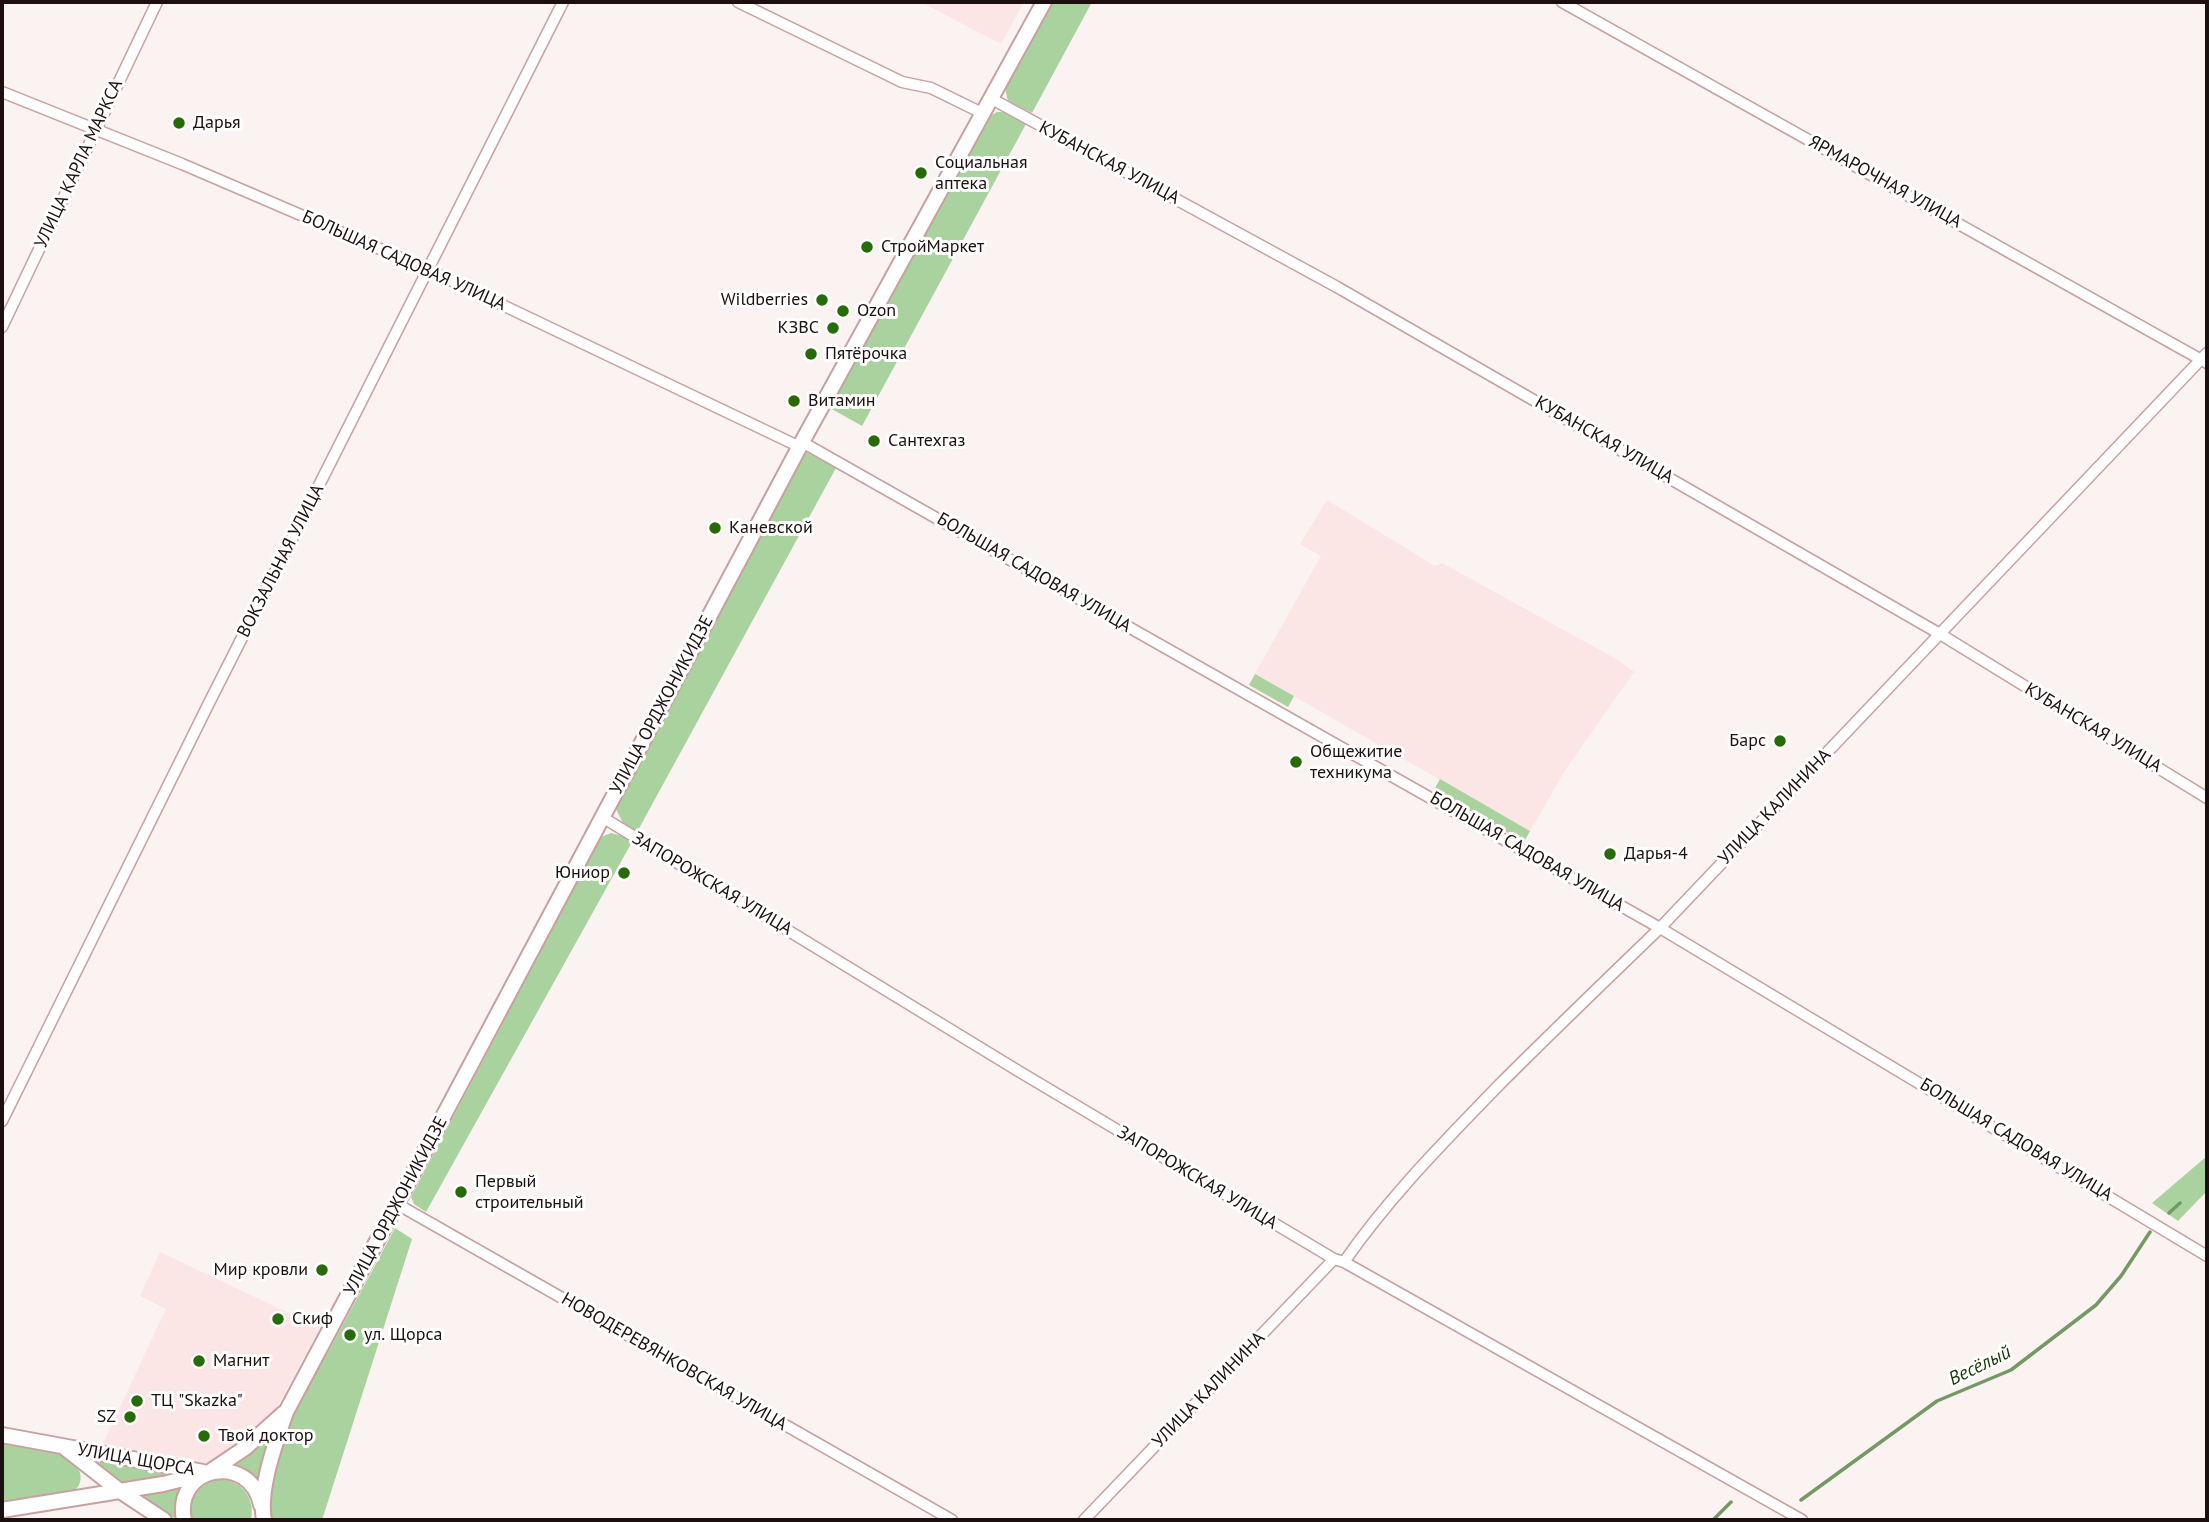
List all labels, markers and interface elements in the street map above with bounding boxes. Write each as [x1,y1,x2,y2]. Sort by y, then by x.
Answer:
street label: УЛИЦА КАРЛА МАРКСА [30,76,128,252]
place label: Дарья [193,112,241,134]
marker: Дарья [171,115,187,131]
street label: КУБАНСКАЯ УЛИЦА [1035,117,1183,209]
street label: ЯРМАРОЧНАЯ УЛИЦА [1805,131,1965,233]
place label: Социальная аптека [935,152,1028,194]
marker: Социальная аптека [913,165,929,181]
street label: БОЛЬШАЯ САДОВАЯ УЛИЦА [299,206,509,316]
place label: СтройМаркет [881,236,984,258]
marker: СтройМаркет [859,239,875,255]
place label: Wildberries [721,289,808,311]
marker: Wildberries [814,292,830,308]
place label: Ozon [857,300,896,322]
marker: Ozon [835,303,851,319]
place label: КЗВС [777,317,819,339]
marker: КЗВС [825,320,841,336]
place label: Пятёрочка [825,343,907,365]
marker: Пятёрочка [803,346,819,362]
place label: Витамин [808,390,876,412]
street label: КУБАНСКАЯ УЛИЦА [1531,392,1677,488]
marker: Витамин [786,393,802,409]
place label: Сантехгаз [888,430,965,452]
marker: Сантехгаз [866,433,882,449]
street label: ВОКЗАЛЬНАЯ УЛИЦА [233,481,329,641]
street label: БОЛЬШАЯ САДОВАЯ УЛИЦА [933,508,1135,638]
place label: Каневской [729,517,813,539]
marker: Каневской [707,520,723,536]
street label: УЛИЦА ОРДЖОНИКИДЗЕ [606,612,718,798]
street label: КУБАНСКАЯ УЛИЦА [2021,679,2165,777]
place label: Барс [1729,730,1766,752]
marker: Барс [1772,733,1788,749]
place label: Общежитие техникума [1310,741,1402,784]
street label: УЛИЦА КАЛИНИНА [1714,745,1836,869]
marker: Общежитие техникума [1288,754,1304,770]
street label: БОЛЬШАЯ САДОВАЯ УЛИЦА [1426,787,1628,917]
street label: ЗАПОРОЖСКАЯ УЛИЦА [628,828,796,940]
place label: Дарья-4 [1624,843,1688,865]
marker: Дарья-4 [1602,846,1618,862]
place label: Юниор [555,862,610,884]
marker: Юниор [616,865,632,881]
street label: БОЛЬШАЯ САДОВАЯ УЛИЦА [1916,1074,2116,1206]
street label: УЛИЦА ОРДЖОНИКИДЗЕ [340,1113,452,1299]
street label: ЗАПОРОЖСКАЯ УЛИЦА [1113,1122,1281,1234]
place label: Первый строительный [475,1171,584,1214]
marker: Первый строительный [453,1184,469,1200]
place label: Мир кровли [214,1259,308,1281]
marker: Мир кровли [314,1262,330,1278]
street label: НОВОДЕРЕВЯНКОВСКАЯ УЛИЦА [557,1288,791,1436]
place label: Скиф [292,1308,333,1330]
marker: Скиф [270,1311,286,1327]
place label: ул. Щорса [364,1324,443,1346]
marker: ул. Щорса [342,1327,358,1343]
street label: УЛИЦА КАЛИНИНА [1148,1328,1270,1452]
water label: Весёлый [1945,1341,2015,1391]
place label: Магнит [213,1350,270,1372]
marker: Магнит [191,1353,207,1369]
place label: ТЦ "Skazka" [151,1390,243,1412]
marker: ТЦ "Skazka" [129,1393,145,1409]
place label: SZ [97,1406,116,1428]
marker: SZ [122,1409,138,1425]
place label: Твой доктор [218,1425,314,1447]
marker: Твой доктор [196,1428,212,1444]
street label: УЛИЦА ЩОРСА [76,1439,196,1481]

